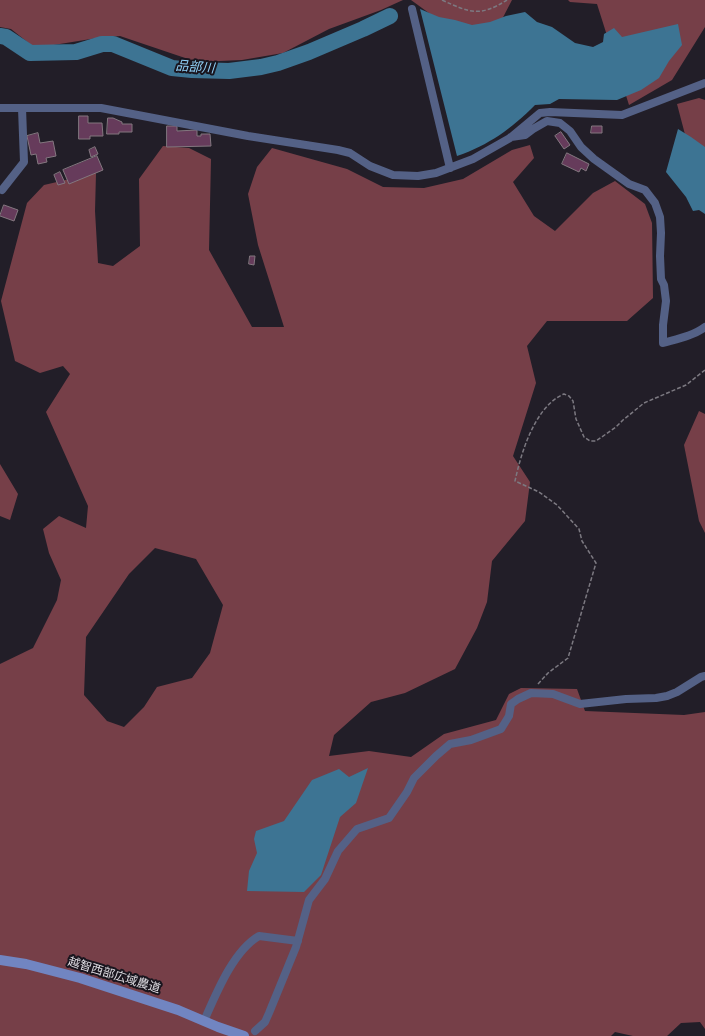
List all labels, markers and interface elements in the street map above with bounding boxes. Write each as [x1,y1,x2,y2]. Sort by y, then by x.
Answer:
water label: 品部川 [175,59,215,77]
street label: 越智西部広域農道 [66,955,162,997]

